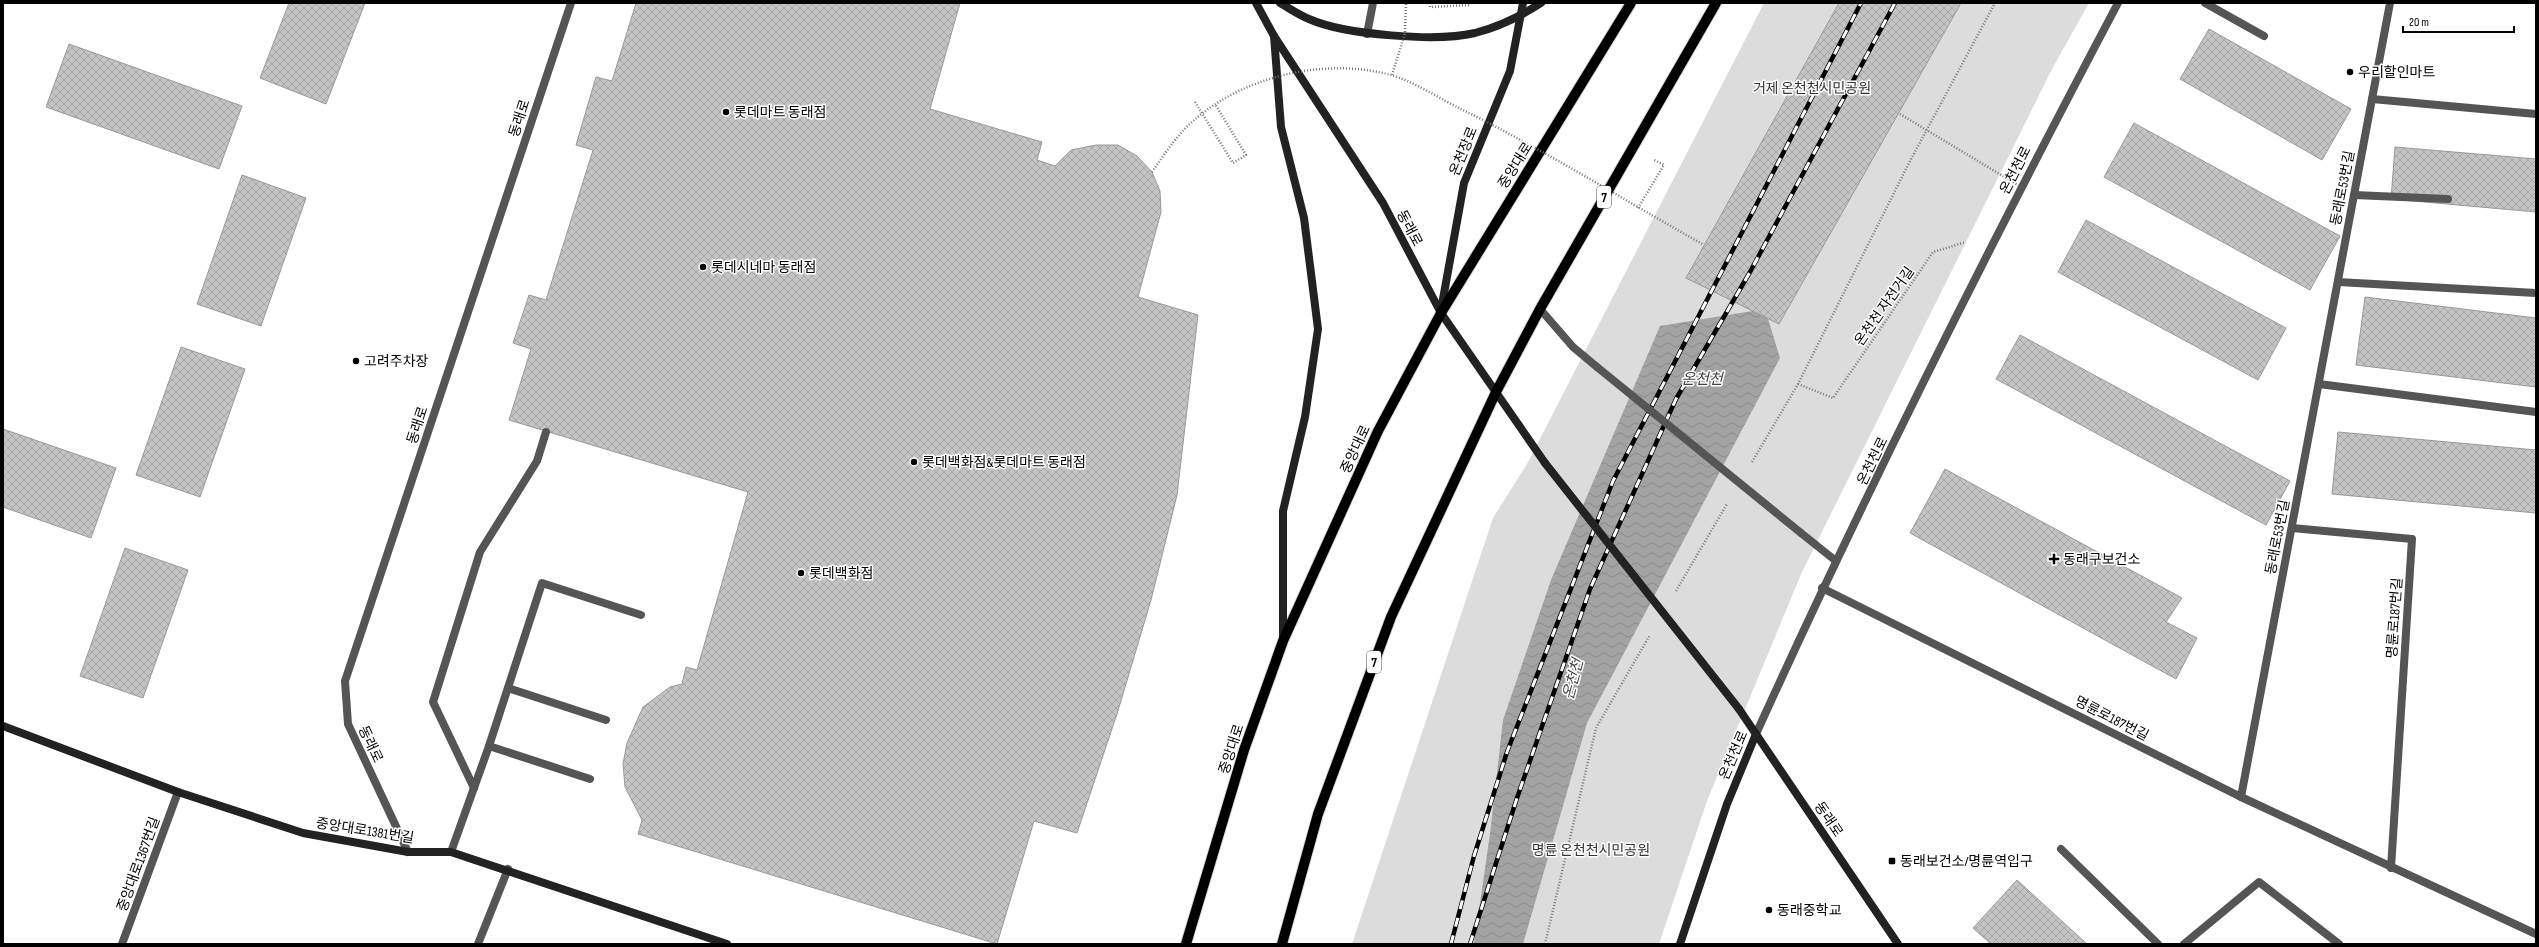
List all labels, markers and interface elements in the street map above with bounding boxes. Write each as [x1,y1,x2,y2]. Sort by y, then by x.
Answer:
scale bar [2403,8,2514,34]
text: 20 m [2409,15,2429,30]
place label: 우리할인마트 [2358,64,2435,81]
marker: 우리할인마트 [2345,67,2355,77]
park label: 거제 온천천시민공원 [1753,80,1871,97]
street label: 동래로 [505,97,534,139]
place label: 롯데마트 동래점 [734,104,826,121]
marker: 롯데마트 동래점 [721,107,731,117]
street label: 온천장로 [1446,124,1481,178]
street label: 중앙대로 [1495,139,1536,192]
street label: 온천천로 [1996,143,2035,197]
street label: 동래로53번길 [2327,149,2358,227]
road number: 7 [1597,186,1611,208]
street label: 동래로 [1393,207,1426,249]
place label: 롯데시네마 동래점 [711,259,816,276]
marker: 롯데시네마 동래점 [698,262,708,272]
street label: 온천천 자전거길 [1851,264,1918,349]
place label: 고려주차장 [364,353,429,370]
marker: 고려주차장 [351,356,361,366]
water label: 온천천 [1681,370,1725,389]
street label: 동래로 [403,404,432,446]
street label: 중앙대로 [1337,422,1374,476]
street label: 온천천로 [1854,434,1891,488]
place label: 롯데백화점&롯데마트 동래점 [922,454,1086,471]
marker: 롯데백화점&롯데마트 동래점 [909,457,919,467]
street label: 동래로53번길 [2262,498,2293,576]
place label: 동래구보건소 [2063,551,2140,568]
marker: 동래구보건소 [2048,553,2060,565]
place label: 롯데백화점 [809,565,873,582]
marker: 롯데백화점 [796,568,806,578]
street label: 명륜로187번길 [2383,577,2406,659]
road number: 7 [1367,651,1381,673]
water label: 온천천 [1559,655,1589,702]
street label: 명륜로187번길 [2072,692,2152,744]
street label: 중앙대로 [1215,722,1248,776]
street label: 동래로 [355,723,386,765]
street label: 온천천로 [1716,728,1751,782]
street label: 동래로 [1811,799,1847,840]
street label: 중앙대로1367번길 [113,814,164,914]
street label: 중앙대로1381번길 [315,814,415,847]
park label: 명륜 온천천시민공원 [1532,842,1650,859]
place label: 동래보건소/명륜역입구 [1900,853,2033,870]
marker: 동래보건소/명륜역입구 [1887,856,1897,866]
place label: 동래중학교 [1777,902,1842,919]
marker: 동래중학교 [1764,905,1774,915]

